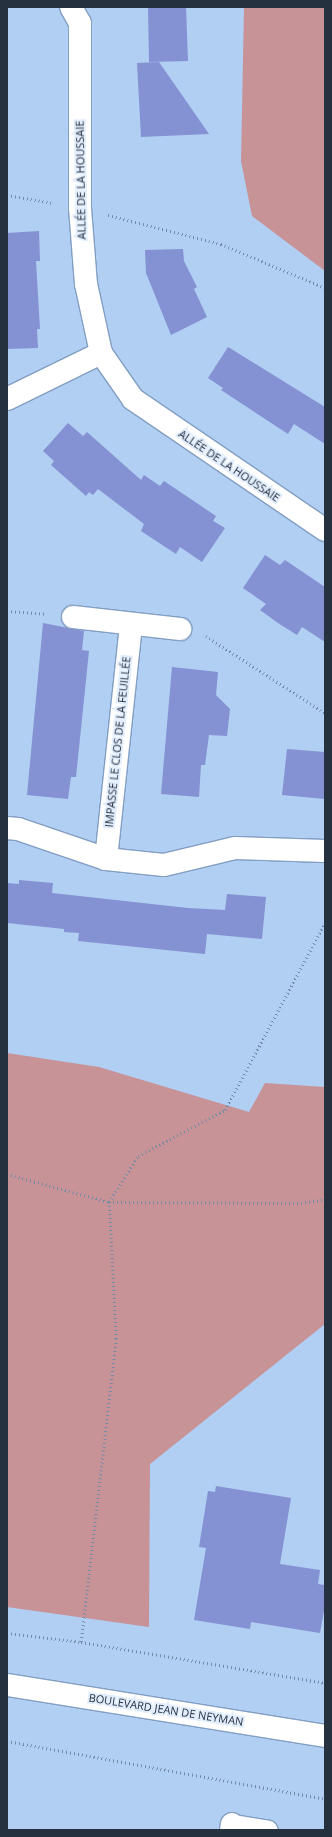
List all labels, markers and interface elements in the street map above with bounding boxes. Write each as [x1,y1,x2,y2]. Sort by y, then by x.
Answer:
street label: ALLÉE DE LA HOUSSAIE [73,120,89,240]
street label: ALLÉE DE LA HOUSSAIE [176,427,282,505]
street label: IMPASSE LE CLOS DE LA FEUILLÉE [102,656,134,828]
street label: BOULEVARD JEAN DE NEYMAN [88,1691,244,1729]

